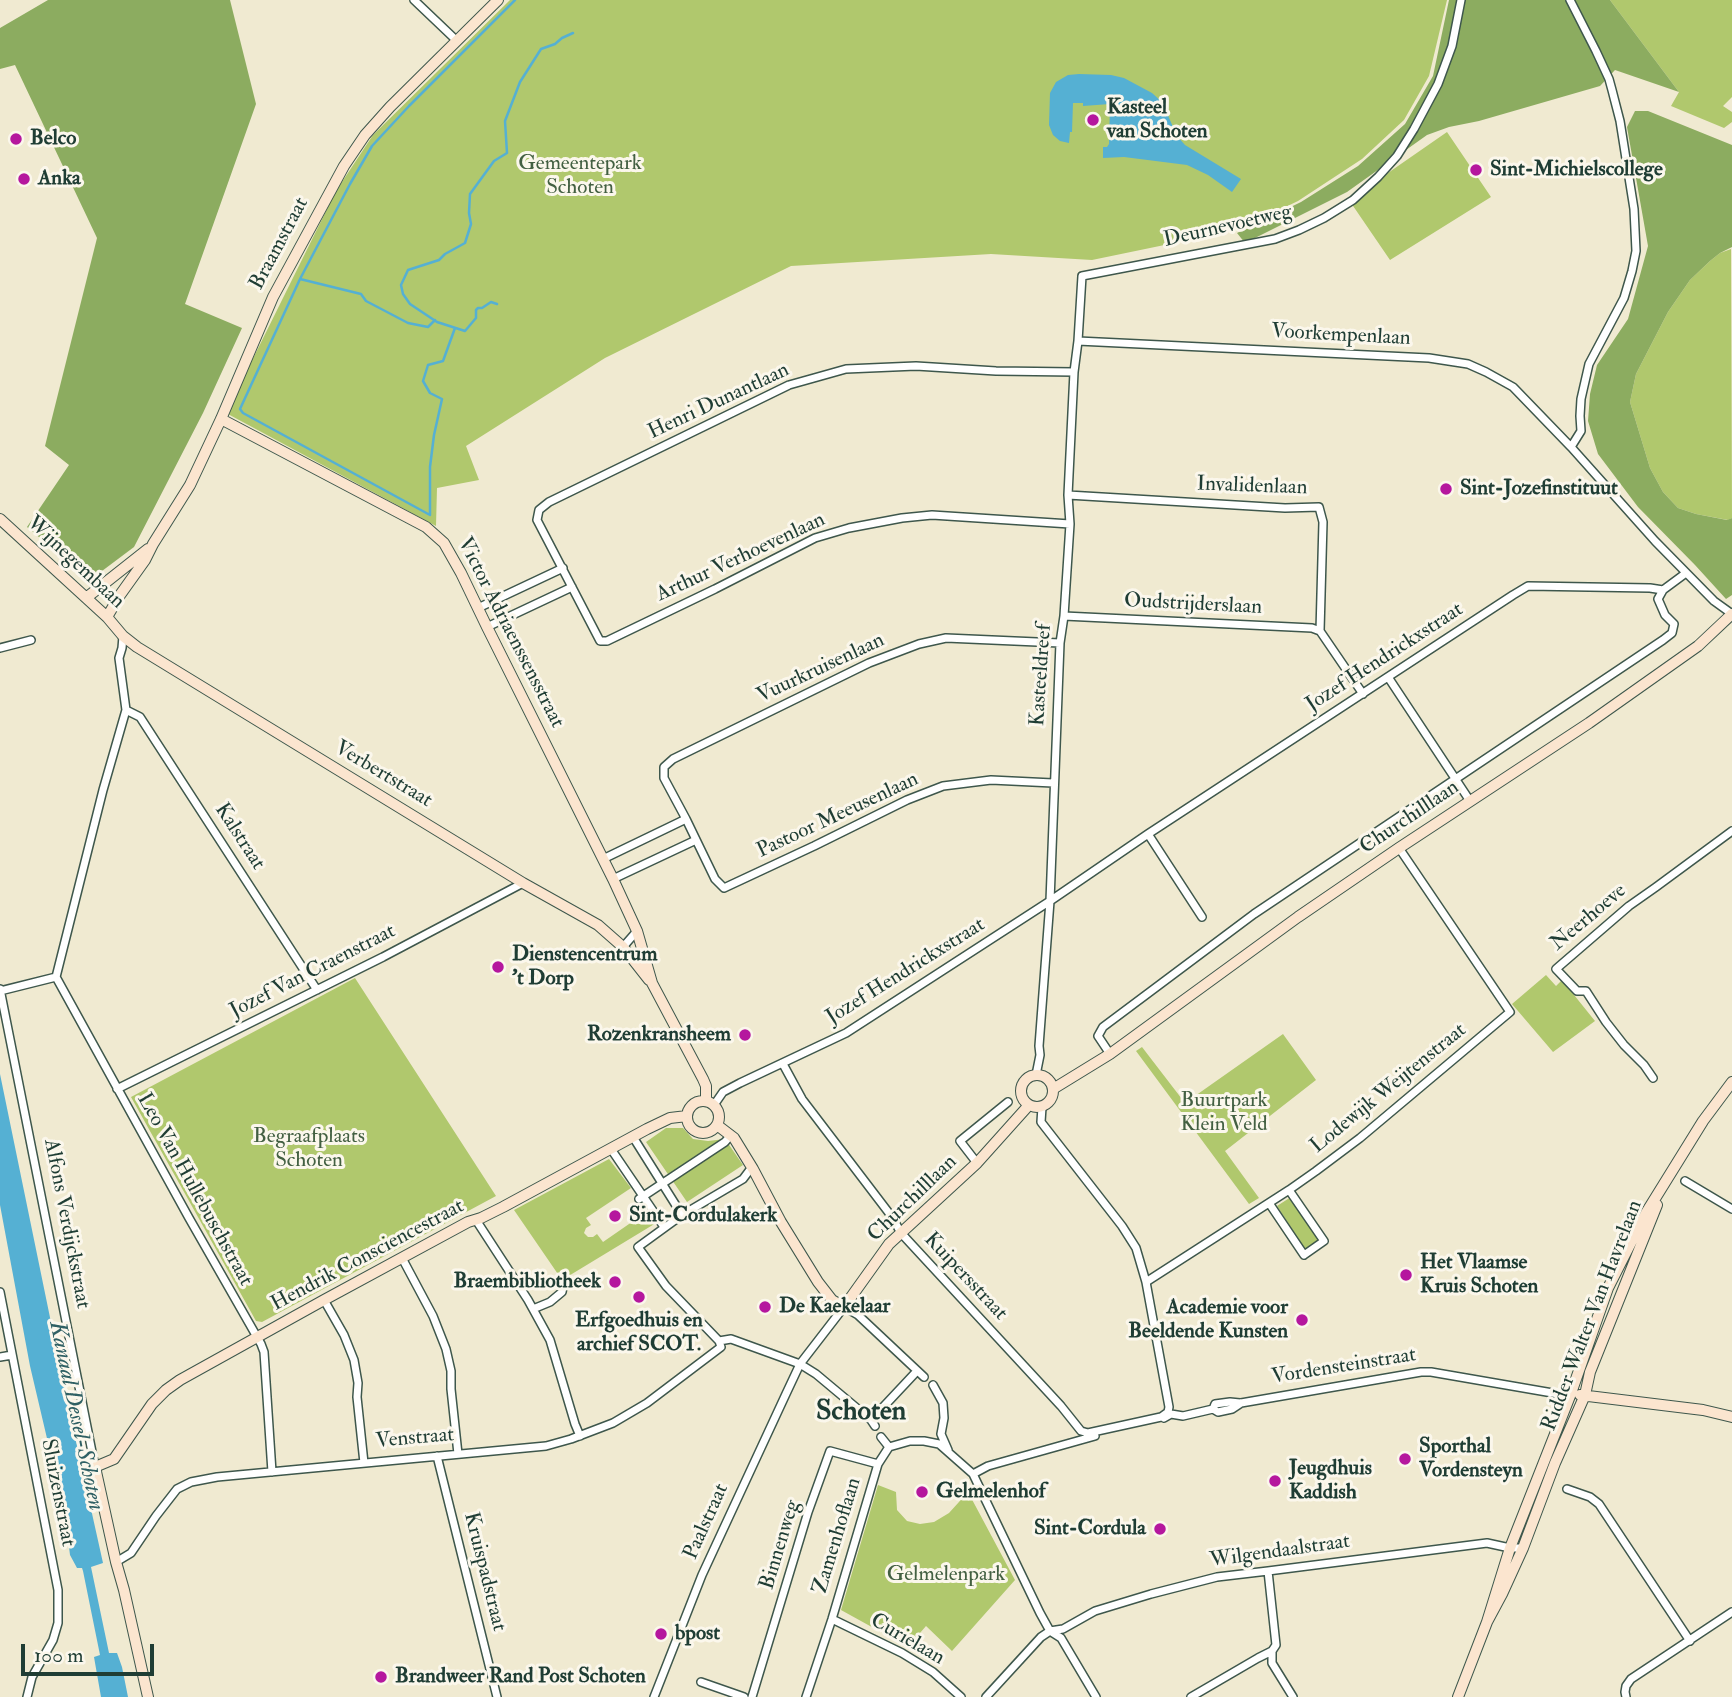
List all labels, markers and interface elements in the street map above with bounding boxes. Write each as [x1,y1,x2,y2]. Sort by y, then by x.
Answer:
place label: Kasteel van Schoten [1107,95,1208,145]
marker: Kasteel van Schoten [1085,112,1101,128]
place label: Belco [30,126,76,152]
marker: Belco [8,131,24,147]
park label: Gemeentepark Schoten [518,151,642,201]
place label: Sint-Michielscollege [1490,157,1663,183]
marker: Sint-Michielscollege [1468,162,1484,178]
place label: Anka [38,166,81,192]
marker: Anka [16,171,32,187]
street label: Braamstraat [245,194,315,294]
street label: Deurnevoetweg [1162,200,1294,254]
street label: Voorkempenlaan [1271,320,1411,352]
street label: Henri Dunantlaan [644,358,794,446]
street label: Invalidenlaan [1196,472,1308,502]
place label: Sint-Jozefinstituut [1460,476,1618,502]
marker: Sint-Jozefinstituut [1438,481,1454,497]
street label: Arthur Verhoevenlaan [653,508,829,608]
street label: Wijnegembaan [21,511,129,615]
street label: Victor Adriaenssensstraat [451,534,569,732]
street label: Oudstrijderslaan [1123,589,1263,621]
street label: Jozef Hendrickxstraat [1302,598,1468,718]
street label: Kasteeldreef [1026,623,1058,727]
street label: Vuurkruisenlaan [753,629,889,709]
street label: Verbertstraat [330,736,436,814]
street label: Pastoor Meeusenlaan [753,767,923,865]
street label: Churchilllaan [1356,776,1464,860]
street label: Kalstraat [208,799,270,875]
street label: Neerhoeve [1546,879,1632,957]
street label: Jozef Hendrickxstraat [822,913,990,1031]
street label: Jozef Van Craenstraat [226,919,400,1025]
place label: Dienstencentrum 't Dorp [512,942,658,992]
marker: Dienstencentrum 't Dorp [490,959,506,975]
street label: Lodewijk Weijtenstraat [1306,1018,1472,1160]
place label: Rozenkransheem [587,1022,731,1048]
marker: Rozenkransheem [737,1027,753,1043]
park label: Buurtpark Klein Veld [1180,1088,1268,1138]
street label: Leo Van Hullebuschstraat [130,1089,258,1291]
park label: Begraafplaats Schoten [253,1124,365,1174]
street label: Alfons Verdijckstraat [37,1137,95,1311]
street label: Churchilllaan [863,1150,963,1248]
street label: Hendrik Consciencestraat [267,1194,469,1318]
street label: Ridder Walter Van Havrelaan [1537,1197,1649,1435]
place label: Sint-Cordulakerk [629,1203,777,1229]
marker: Sint-Cordulakerk [607,1208,623,1224]
street label: Kuipersstraat [918,1228,1012,1326]
place label: Het Vlaamse Kruis Schoten [1420,1250,1538,1300]
marker: Het Vlaamse Kruis Schoten [1398,1267,1414,1283]
place label: Braembibliotheek [454,1269,601,1295]
marker: Braembibliotheek [607,1274,623,1290]
marker: Erfgoedhuis en archief SCOT. [631,1289,647,1305]
place label: De Kaekelaar [779,1294,890,1320]
place label: Academie voor Beeldende Kunsten [1128,1295,1288,1345]
marker: De Kaekelaar [757,1299,773,1315]
place label: Erfgoedhuis en archief SCOT. [575,1308,703,1358]
marker: Academie voor Beeldende Kunsten [1294,1312,1310,1328]
water label: Kanaal Dessel-Schoten [41,1319,109,1513]
street label: Vordensteinstraat [1270,1343,1418,1391]
district label: Schoten [816,1396,906,1430]
street label: Venstraat [375,1423,455,1455]
place label: Sporthal Vordensteyn [1419,1434,1523,1484]
street label: Sluizenstraat [34,1437,80,1549]
marker: Sporthal Vordensteyn [1397,1451,1413,1467]
place label: Jeugdhuis Kaddish [1289,1456,1372,1506]
marker: Jeugdhuis Kaddish [1267,1473,1283,1489]
street label: Zamenhoflaan [808,1475,868,1597]
place label: Gelmelenhof [936,1479,1046,1505]
street label: Paalstraat [679,1480,735,1564]
marker: Gelmelenhof [914,1484,930,1500]
street label: Binnenweg [755,1497,807,1593]
street label: Kruispadstraat [457,1510,511,1634]
place label: Sint-Cordula [1034,1516,1146,1542]
marker: Sint-Cordula [1152,1521,1168,1537]
street label: Wilgendaalstraat [1208,1530,1352,1574]
park label: Gelmelenpark [887,1562,1005,1588]
street label: Curielaan [865,1609,949,1671]
place label: bpost [675,1621,720,1647]
marker: bpost [653,1626,669,1642]
scale bar [24,1630,158,1674]
text: 100 m [34,1642,84,1669]
place label: Brandweer Rand Post Schoten [395,1664,646,1690]
marker: Brandweer Rand Post Schoten [373,1669,389,1685]

